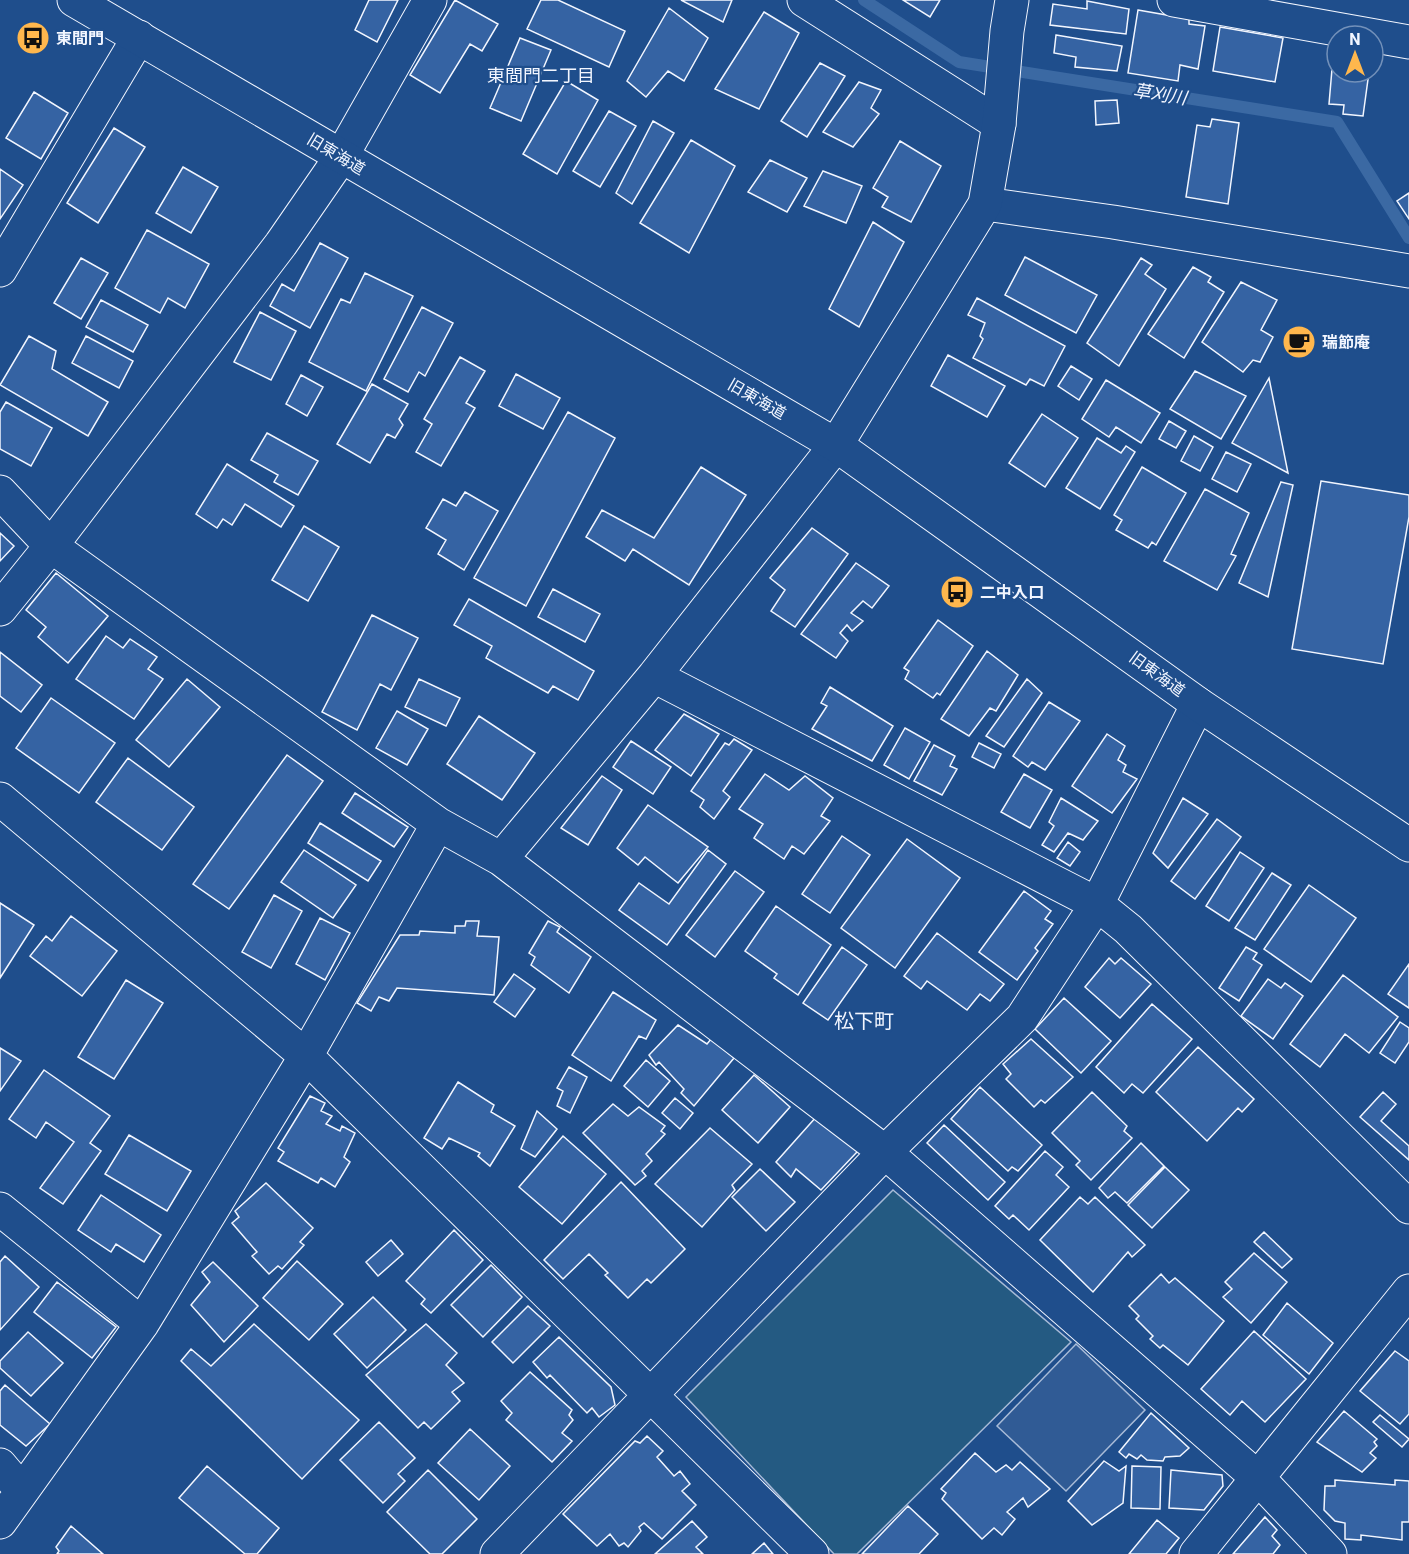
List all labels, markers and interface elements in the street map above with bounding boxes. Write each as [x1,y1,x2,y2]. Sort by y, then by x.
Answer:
bus stop icon: 東間門 [15,20,51,56]
north arrow [1325,24,1385,84]
place label: 東間門 [56,29,104,48]
text: N [1349,30,1361,49]
district label: 東間門二丁目 [487,65,595,86]
water label: 草刈川 [1132,79,1190,109]
street label: 旧東海道 [304,129,368,179]
cafe icon: 瑞節庵 [1281,324,1317,360]
place label: 瑞節庵 [1322,333,1370,352]
street label: 旧東海道 [725,375,789,423]
bus stop icon: 二中入口 [939,574,975,610]
place label: 二中入口 [980,583,1044,602]
street label: 旧東海道 [1126,648,1188,700]
district label: 松下町 [834,1009,894,1033]

